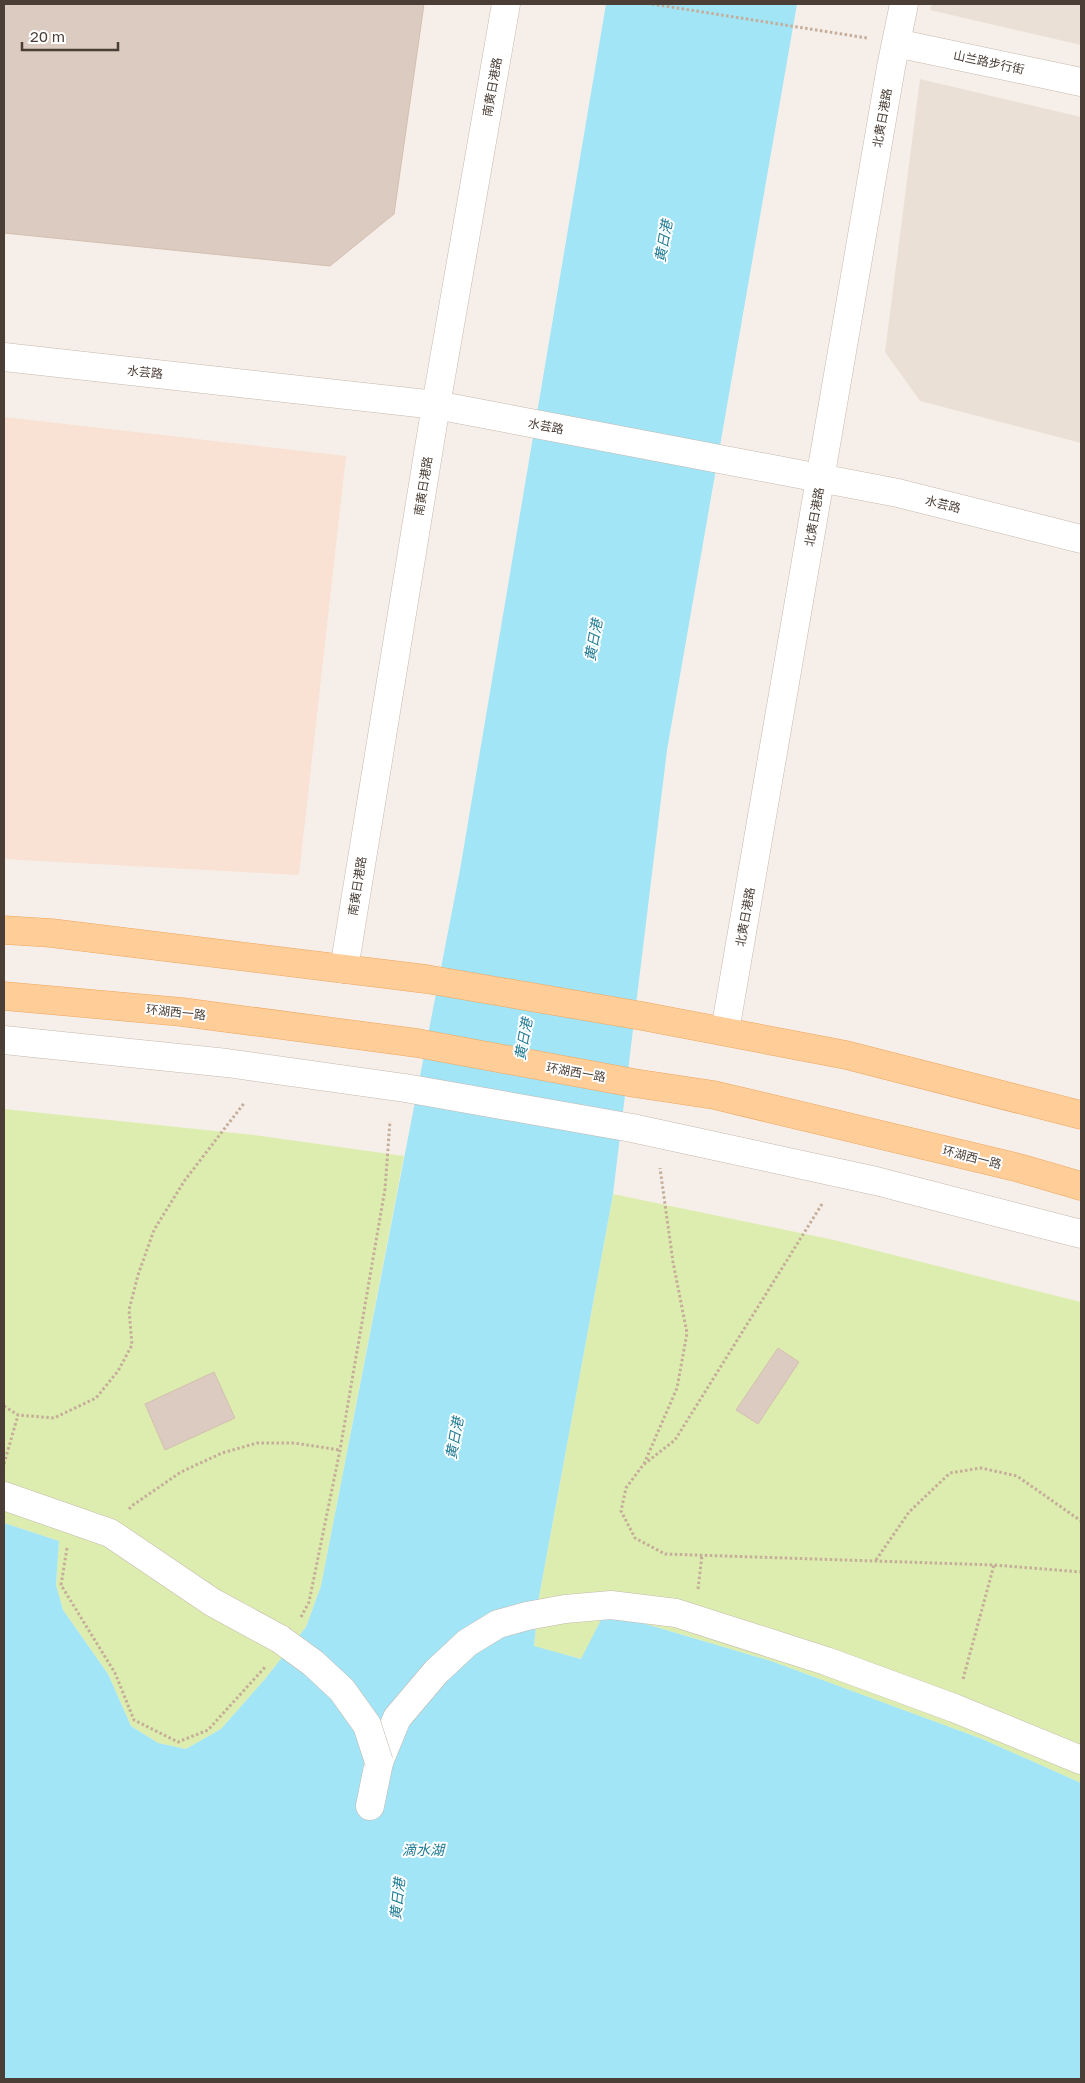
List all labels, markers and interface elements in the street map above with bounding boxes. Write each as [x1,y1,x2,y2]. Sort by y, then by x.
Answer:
scale bar [22,20,119,52]
text: 20 m [30,27,65,45]
street label: 山兰路步行街 [952,47,1026,77]
street label: 南黄日港路 [479,56,505,118]
street label: 北黄日港路 [869,87,895,149]
water label: 黄日港 [651,217,675,263]
street label: 水芸路 [126,363,164,381]
street label: 水芸路 [527,415,565,437]
street label: 南黄日港路 [411,455,435,517]
street label: 北黄日港路 [801,486,827,548]
street label: 水芸路 [924,492,962,516]
water label: 黄日港 [581,616,605,662]
street label: 南黄日港路 [345,855,369,917]
street label: 北黄日港路 [732,886,758,948]
street label: 环湖西一路 [145,1001,207,1023]
water label: 黄日港 [511,1015,535,1061]
street label: 环湖西一路 [545,1059,607,1085]
street label: 环湖西一路 [941,1142,1003,1172]
water label: 黄日港 [442,1414,466,1460]
water label: 滴水湖 [402,1841,446,1858]
water label: 黄日港 [386,1875,408,1921]

